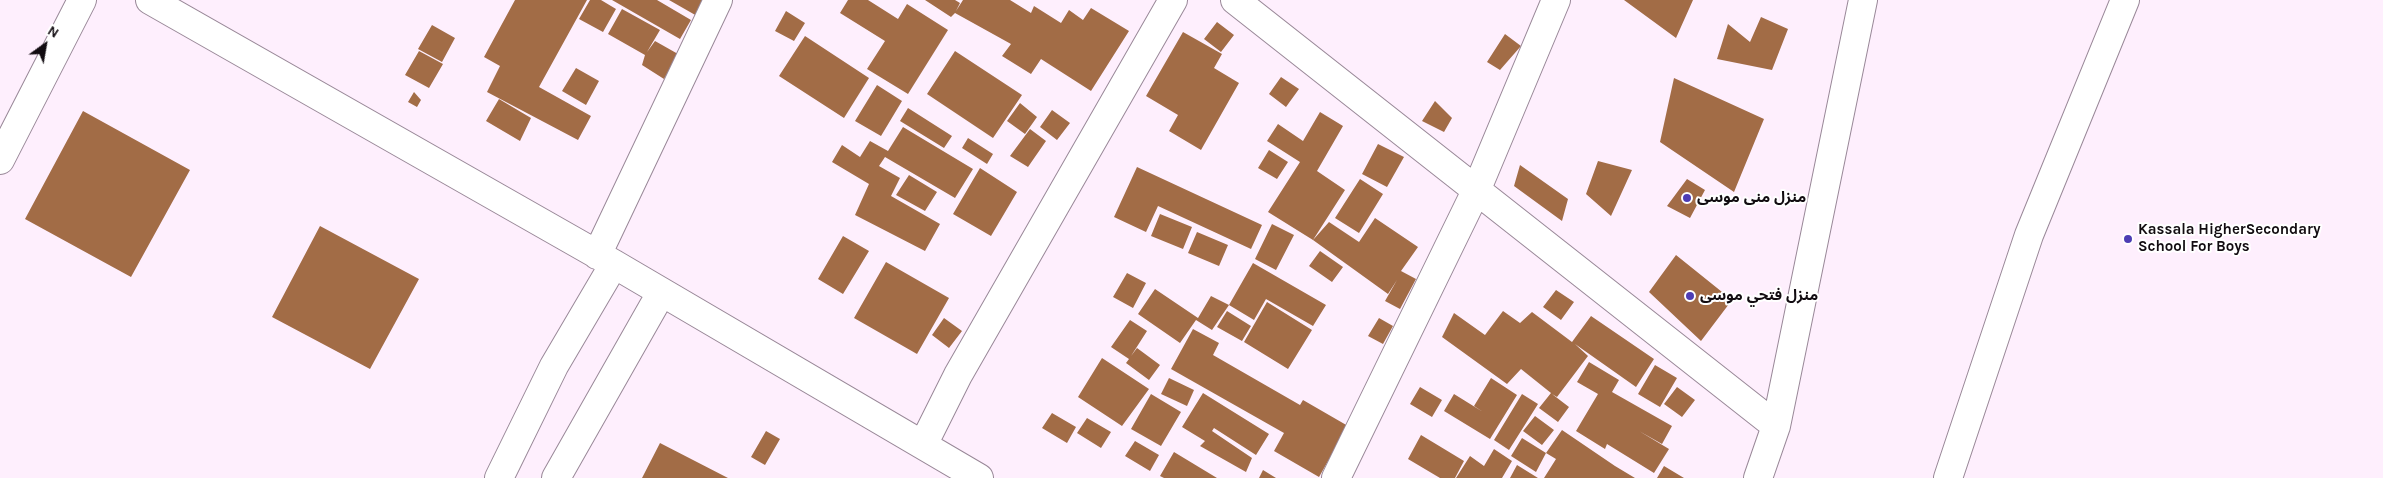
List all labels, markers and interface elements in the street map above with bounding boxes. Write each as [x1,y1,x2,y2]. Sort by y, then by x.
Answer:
north arrow [20,20,70,70]
text: N [44,22,62,42]
place label: منزل منى موسى [1697,189,1806,207]
marker: منزل منى موسى [1681,192,1693,204]
place label: Kassala HigherSecondary School For Boys [2138,221,2320,256]
marker: Kassala HigherSecondary School For Boys [2122,233,2134,245]
place label: منزل فتحي موسى [1700,287,1818,305]
marker: منزل فتحي موسى [1684,290,1696,302]

